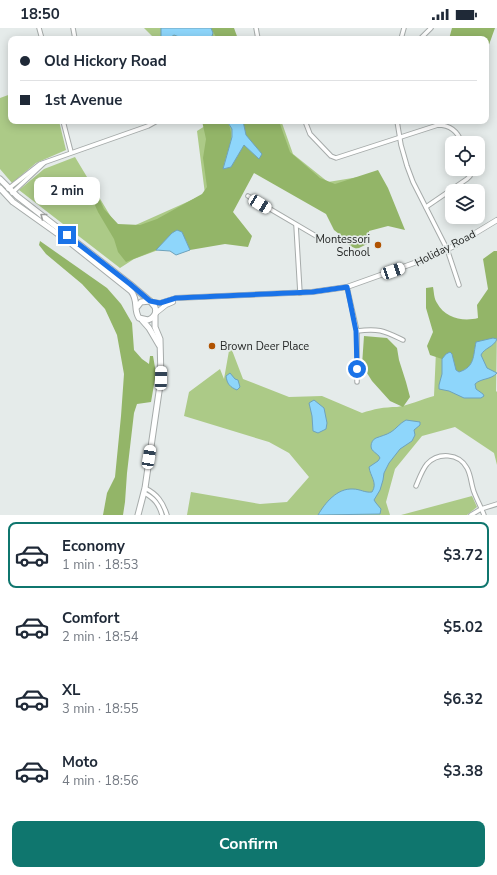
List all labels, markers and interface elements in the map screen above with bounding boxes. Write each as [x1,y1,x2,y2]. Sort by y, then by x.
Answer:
text: 18:50 [20,4,60,24]
text: Old Hickory Road [44,51,167,71]
text: 1st Avenue [44,90,122,110]
map controls [445,136,485,224]
button: locate [445,136,485,176]
callout: 2 min [34,177,100,205]
text: 2 min [50,182,84,200]
button: layers [445,184,485,224]
car [247,193,273,215]
one-way arrow [40,213,47,220]
route end [58,226,76,244]
street label: Holiday Road [412,227,478,270]
place label: Montessori School [315,232,371,260]
marker: Montessori School [373,240,383,250]
car [380,261,406,281]
place label: Brown Deer Place [220,339,309,354]
marker: Brown Deer Place [207,341,217,351]
route start [348,360,366,378]
car [155,366,167,390]
car [141,444,157,470]
text: Economy [62,536,125,556]
icon: car [14,537,50,573]
text: $3.72 [443,545,483,565]
text: 1 min · 18:53 [62,556,138,574]
text: Comfort [62,608,119,628]
icon: car [14,609,50,645]
text: $5.02 [443,617,483,637]
text: 2 min · 18:54 [62,628,138,646]
text: XL [62,680,81,700]
icon: car [14,681,50,717]
text: $6.32 [443,689,483,709]
text: 3 min · 18:55 [62,700,138,718]
text: Moto [62,752,98,772]
icon: car [14,753,50,789]
text: $3.38 [443,761,483,781]
text: 4 min · 18:56 [62,772,138,790]
button: Confirm [12,821,485,867]

